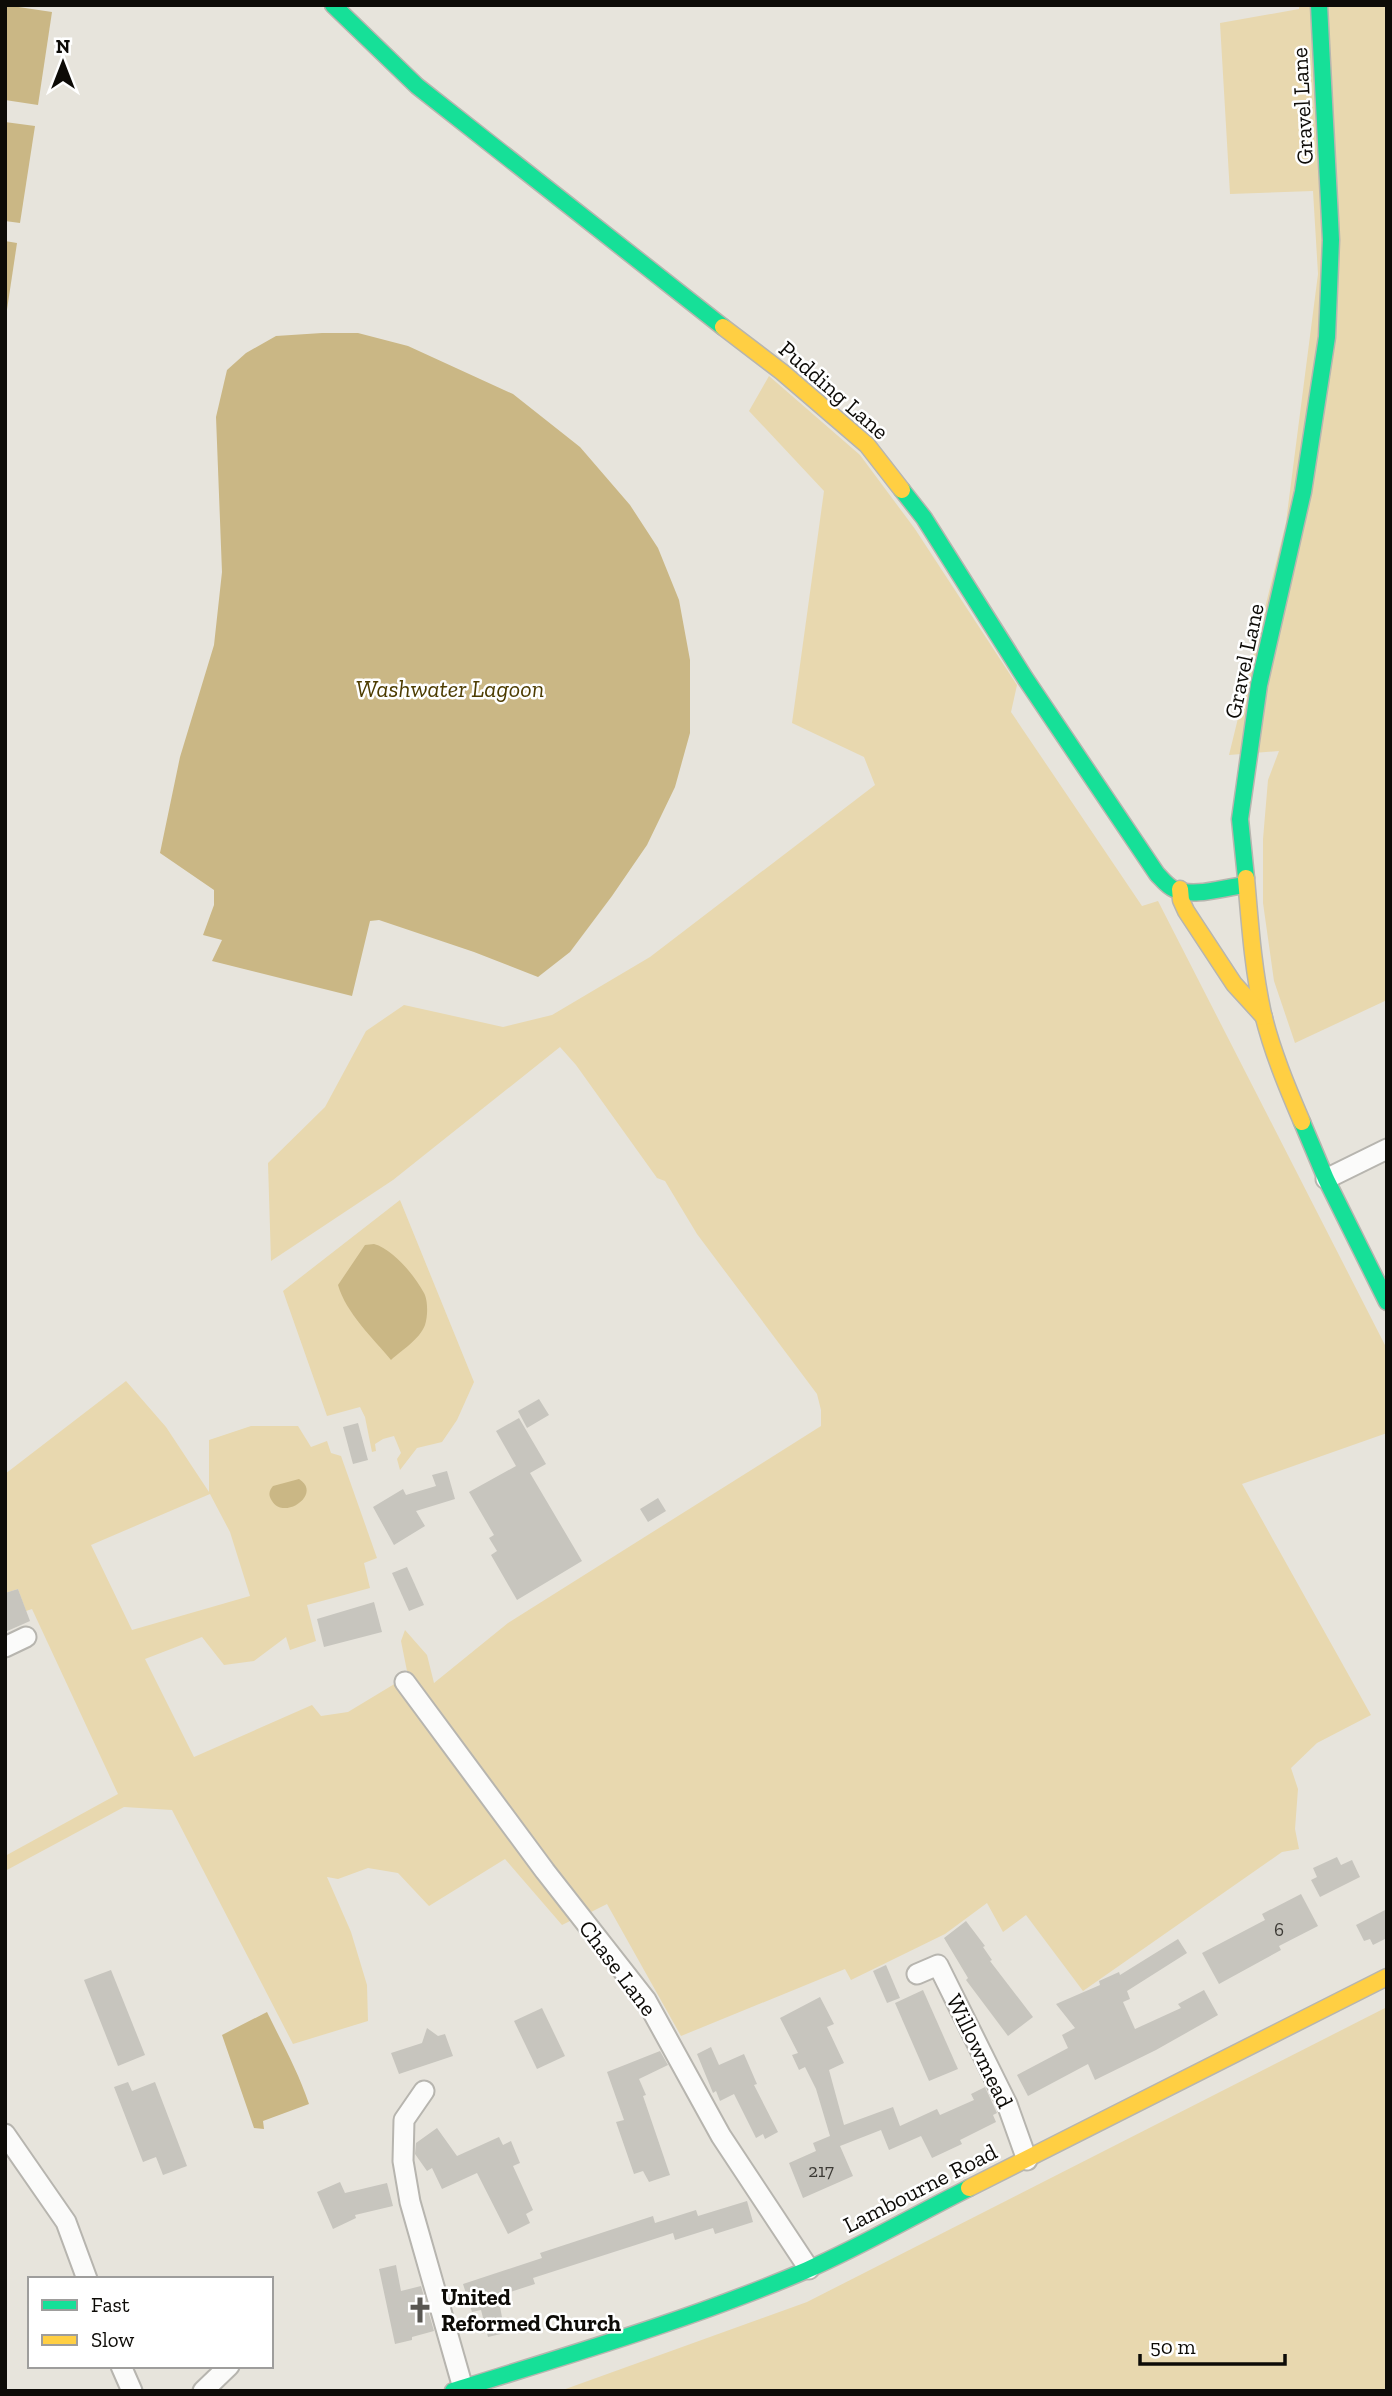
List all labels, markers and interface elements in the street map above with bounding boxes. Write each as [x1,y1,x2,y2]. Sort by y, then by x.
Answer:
north arrow [28,28,98,98]
text: N [56,35,70,58]
street label: Gravel Lane [1285,47,1319,165]
street label: Pudding Lane [773,335,895,445]
street label: Gravel Lane [1218,601,1270,721]
water label: Washwater Lagoon [356,674,544,703]
street label: Chase Lane [573,1915,663,2021]
house number: 6 [1274,1918,1284,1941]
street label: Willowmead [940,1989,1020,2113]
street label: Lambourne Road [838,2137,1002,2239]
house number: 217 [808,2159,834,2182]
legend [28,2277,273,2368]
place label: United Reformed Church [441,2283,622,2337]
text: Fast [91,2292,130,2317]
church icon: United Reformed Church [405,2295,435,2325]
scale bar [1140,2322,1285,2366]
text: Slow [91,2327,134,2352]
text: 50 m [1150,2334,1196,2359]

